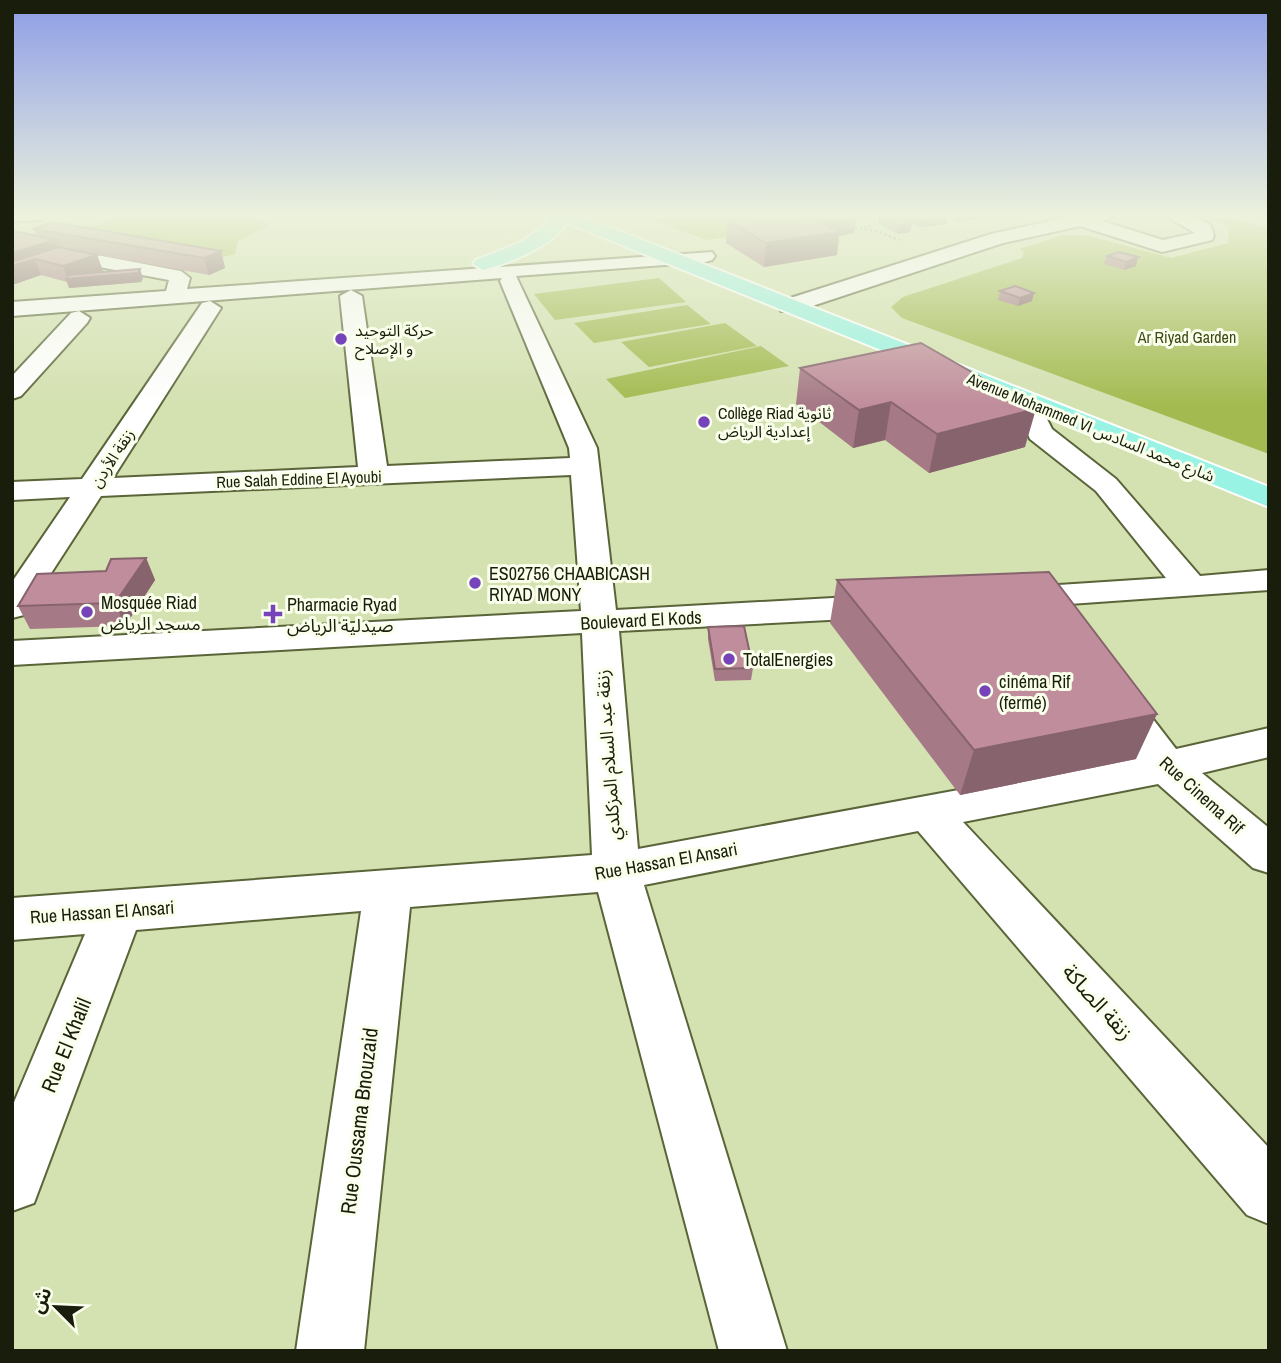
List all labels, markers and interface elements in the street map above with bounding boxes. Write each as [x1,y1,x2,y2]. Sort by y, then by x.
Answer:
place label: حركة التوحيد و الإصلاح [355,319,434,361]
park label: Ar Riyad Garden [1137,326,1236,348]
marker: حركة التوحيد و الإصلاح [333,331,349,347]
street label: Avenue Mohammed VI شارع محمد السادس [962,367,1218,489]
place label: Collège Riad ثانوية إعدادية الرياض [718,402,832,442]
marker: Collège Riad ثانوية إعدادية الرياض [696,414,712,430]
street label: زنقة الأردن [85,424,139,492]
street label: Rue Salah Eddine El Ayoubi [216,465,382,493]
place label: ES02756 CHAABICASH RIYAD MONY [489,561,650,607]
marker: ES02756 CHAABICASH RIYAD MONY [467,575,483,591]
place label: Mosquée Riad مسجد الرياض [101,590,201,636]
place label: Pharmacie Ryad صيدلية الرياض [287,592,397,638]
marker: Mosquée Riad مسجد الرياض [79,604,95,620]
street label: Boulevard El Kods [580,604,702,636]
marker: Pharmacie Ryad صيدلية الرياض [265,606,281,622]
place label: TotalEnergies [743,647,833,672]
marker: TotalEnergies [721,651,737,667]
street label: زنقة عبد السلام المزكلدي [590,669,628,841]
place label: cinéma Rif (fermé) [999,669,1071,715]
marker: cinéma Rif (fermé) [977,683,993,699]
street label: Rue Cinema Rif [1154,750,1250,840]
street label: Rue Hassan El Ansari [593,836,739,886]
street label: Rue Hassan El Ansari [29,894,175,930]
street label: زنقة الصاكة [1056,958,1140,1046]
street label: Rue El Khalil [34,993,98,1097]
street label: Rue Oussama Bnouzaid [333,1026,385,1216]
north arrow [21,1272,91,1342]
text: ش [23,1283,58,1317]

